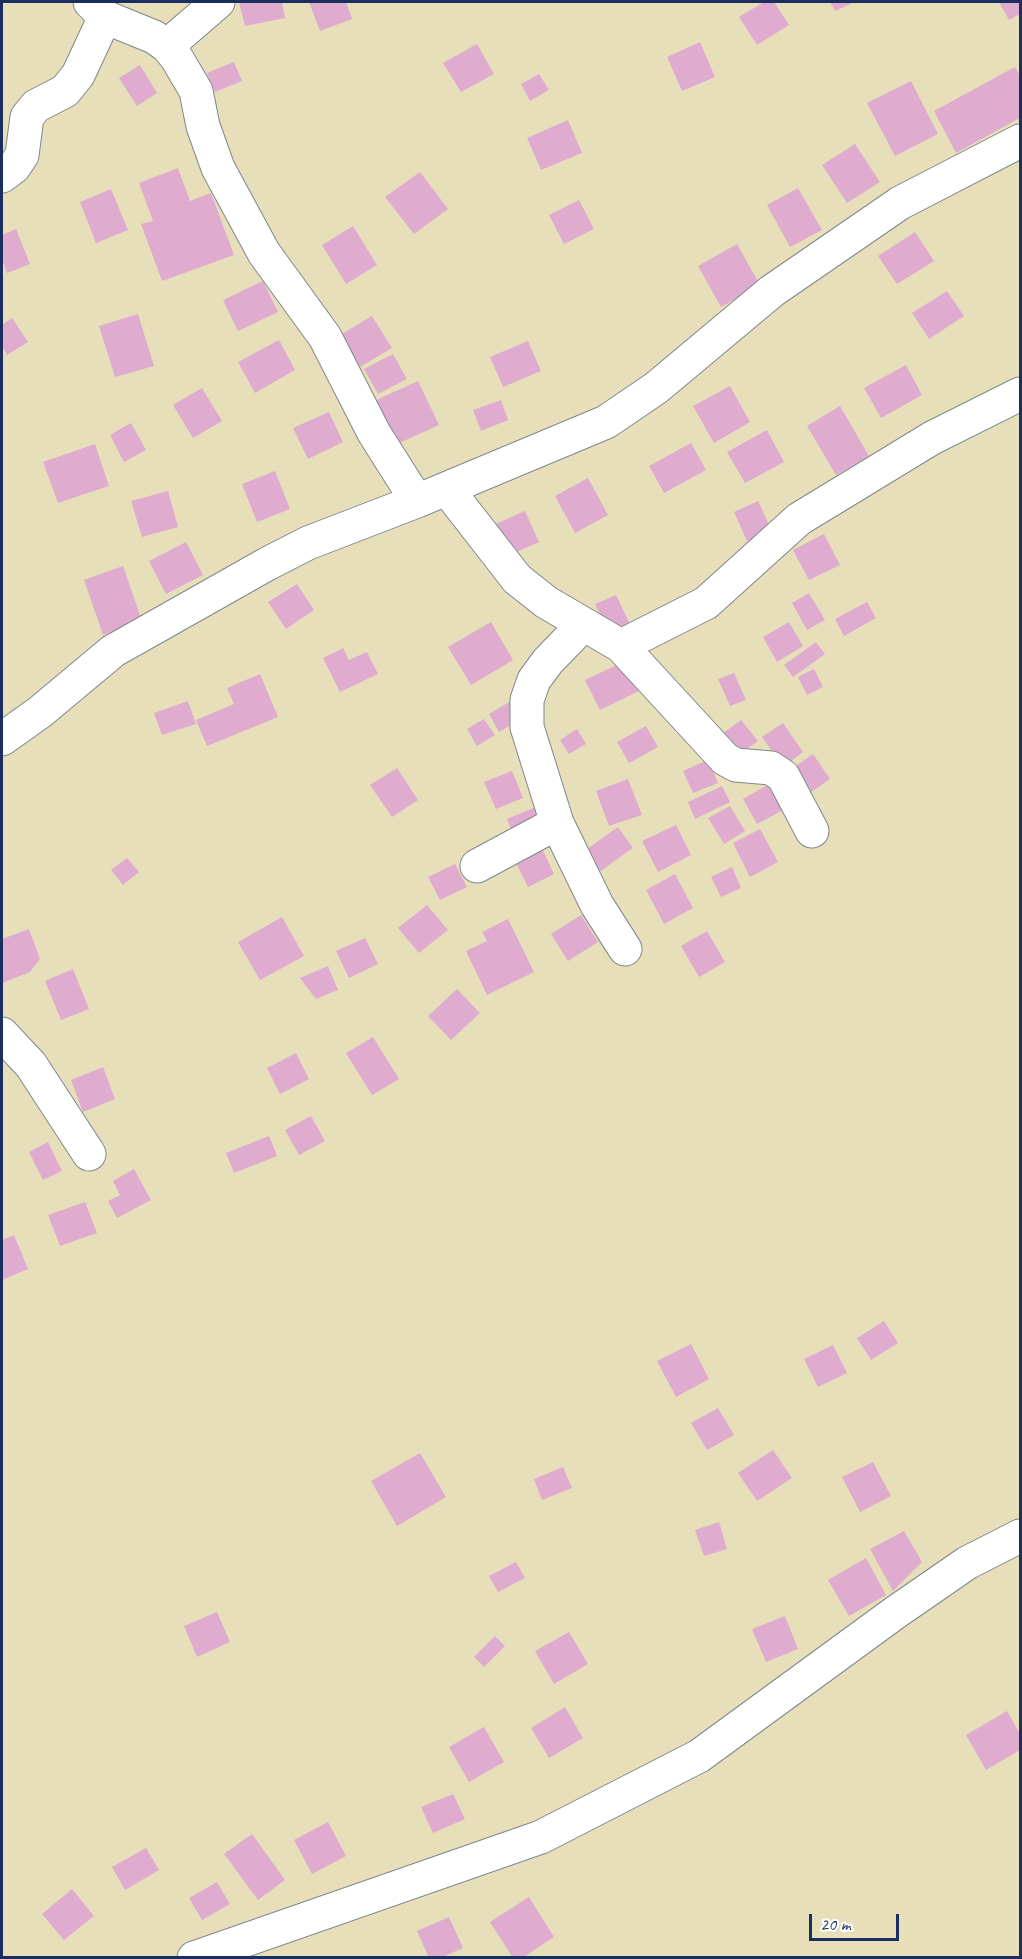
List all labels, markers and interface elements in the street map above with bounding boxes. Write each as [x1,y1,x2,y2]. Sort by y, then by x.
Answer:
scale bar [812,1902,902,1940]
text: 20 m [820,1913,851,1935]

